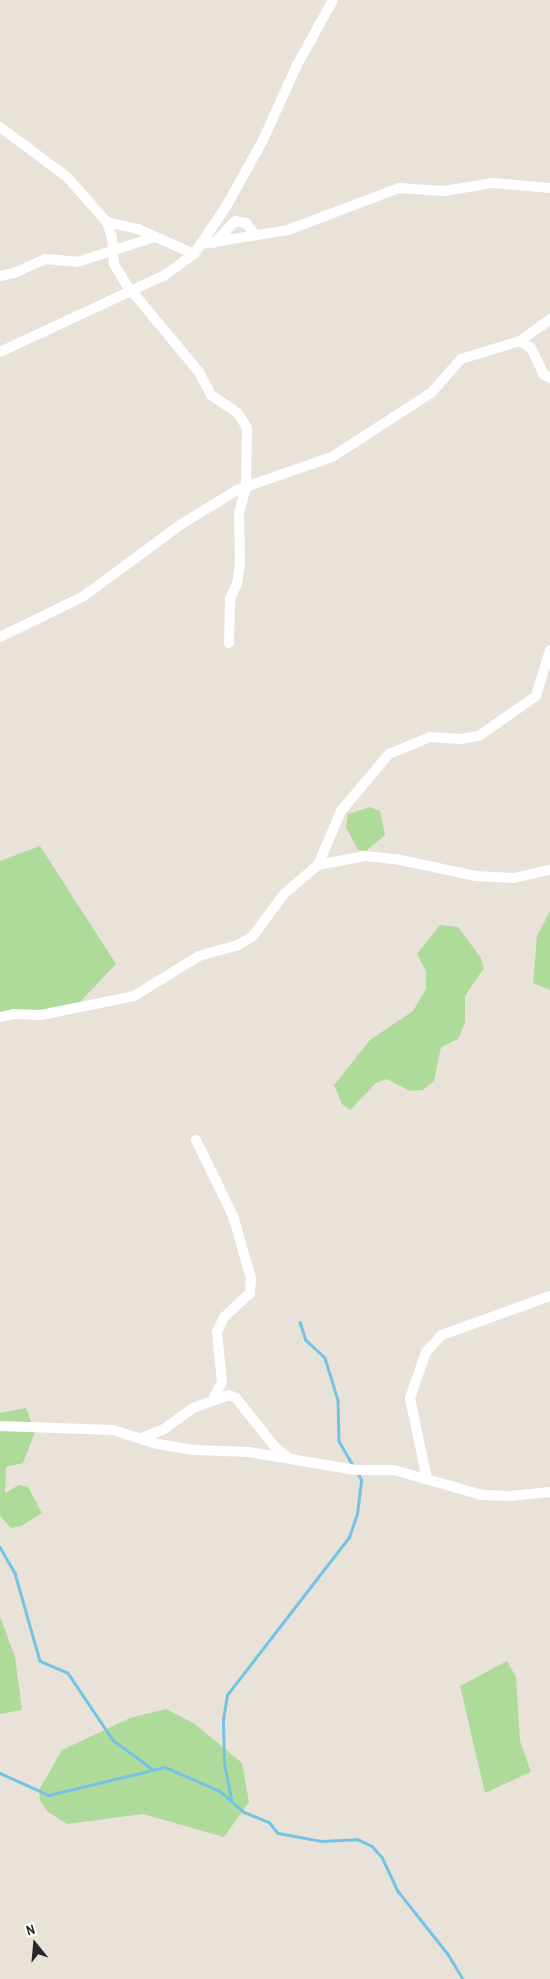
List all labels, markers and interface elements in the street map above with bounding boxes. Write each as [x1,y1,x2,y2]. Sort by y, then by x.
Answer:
north arrow [10,1919,60,1969]
text: N [24,1920,37,1939]

